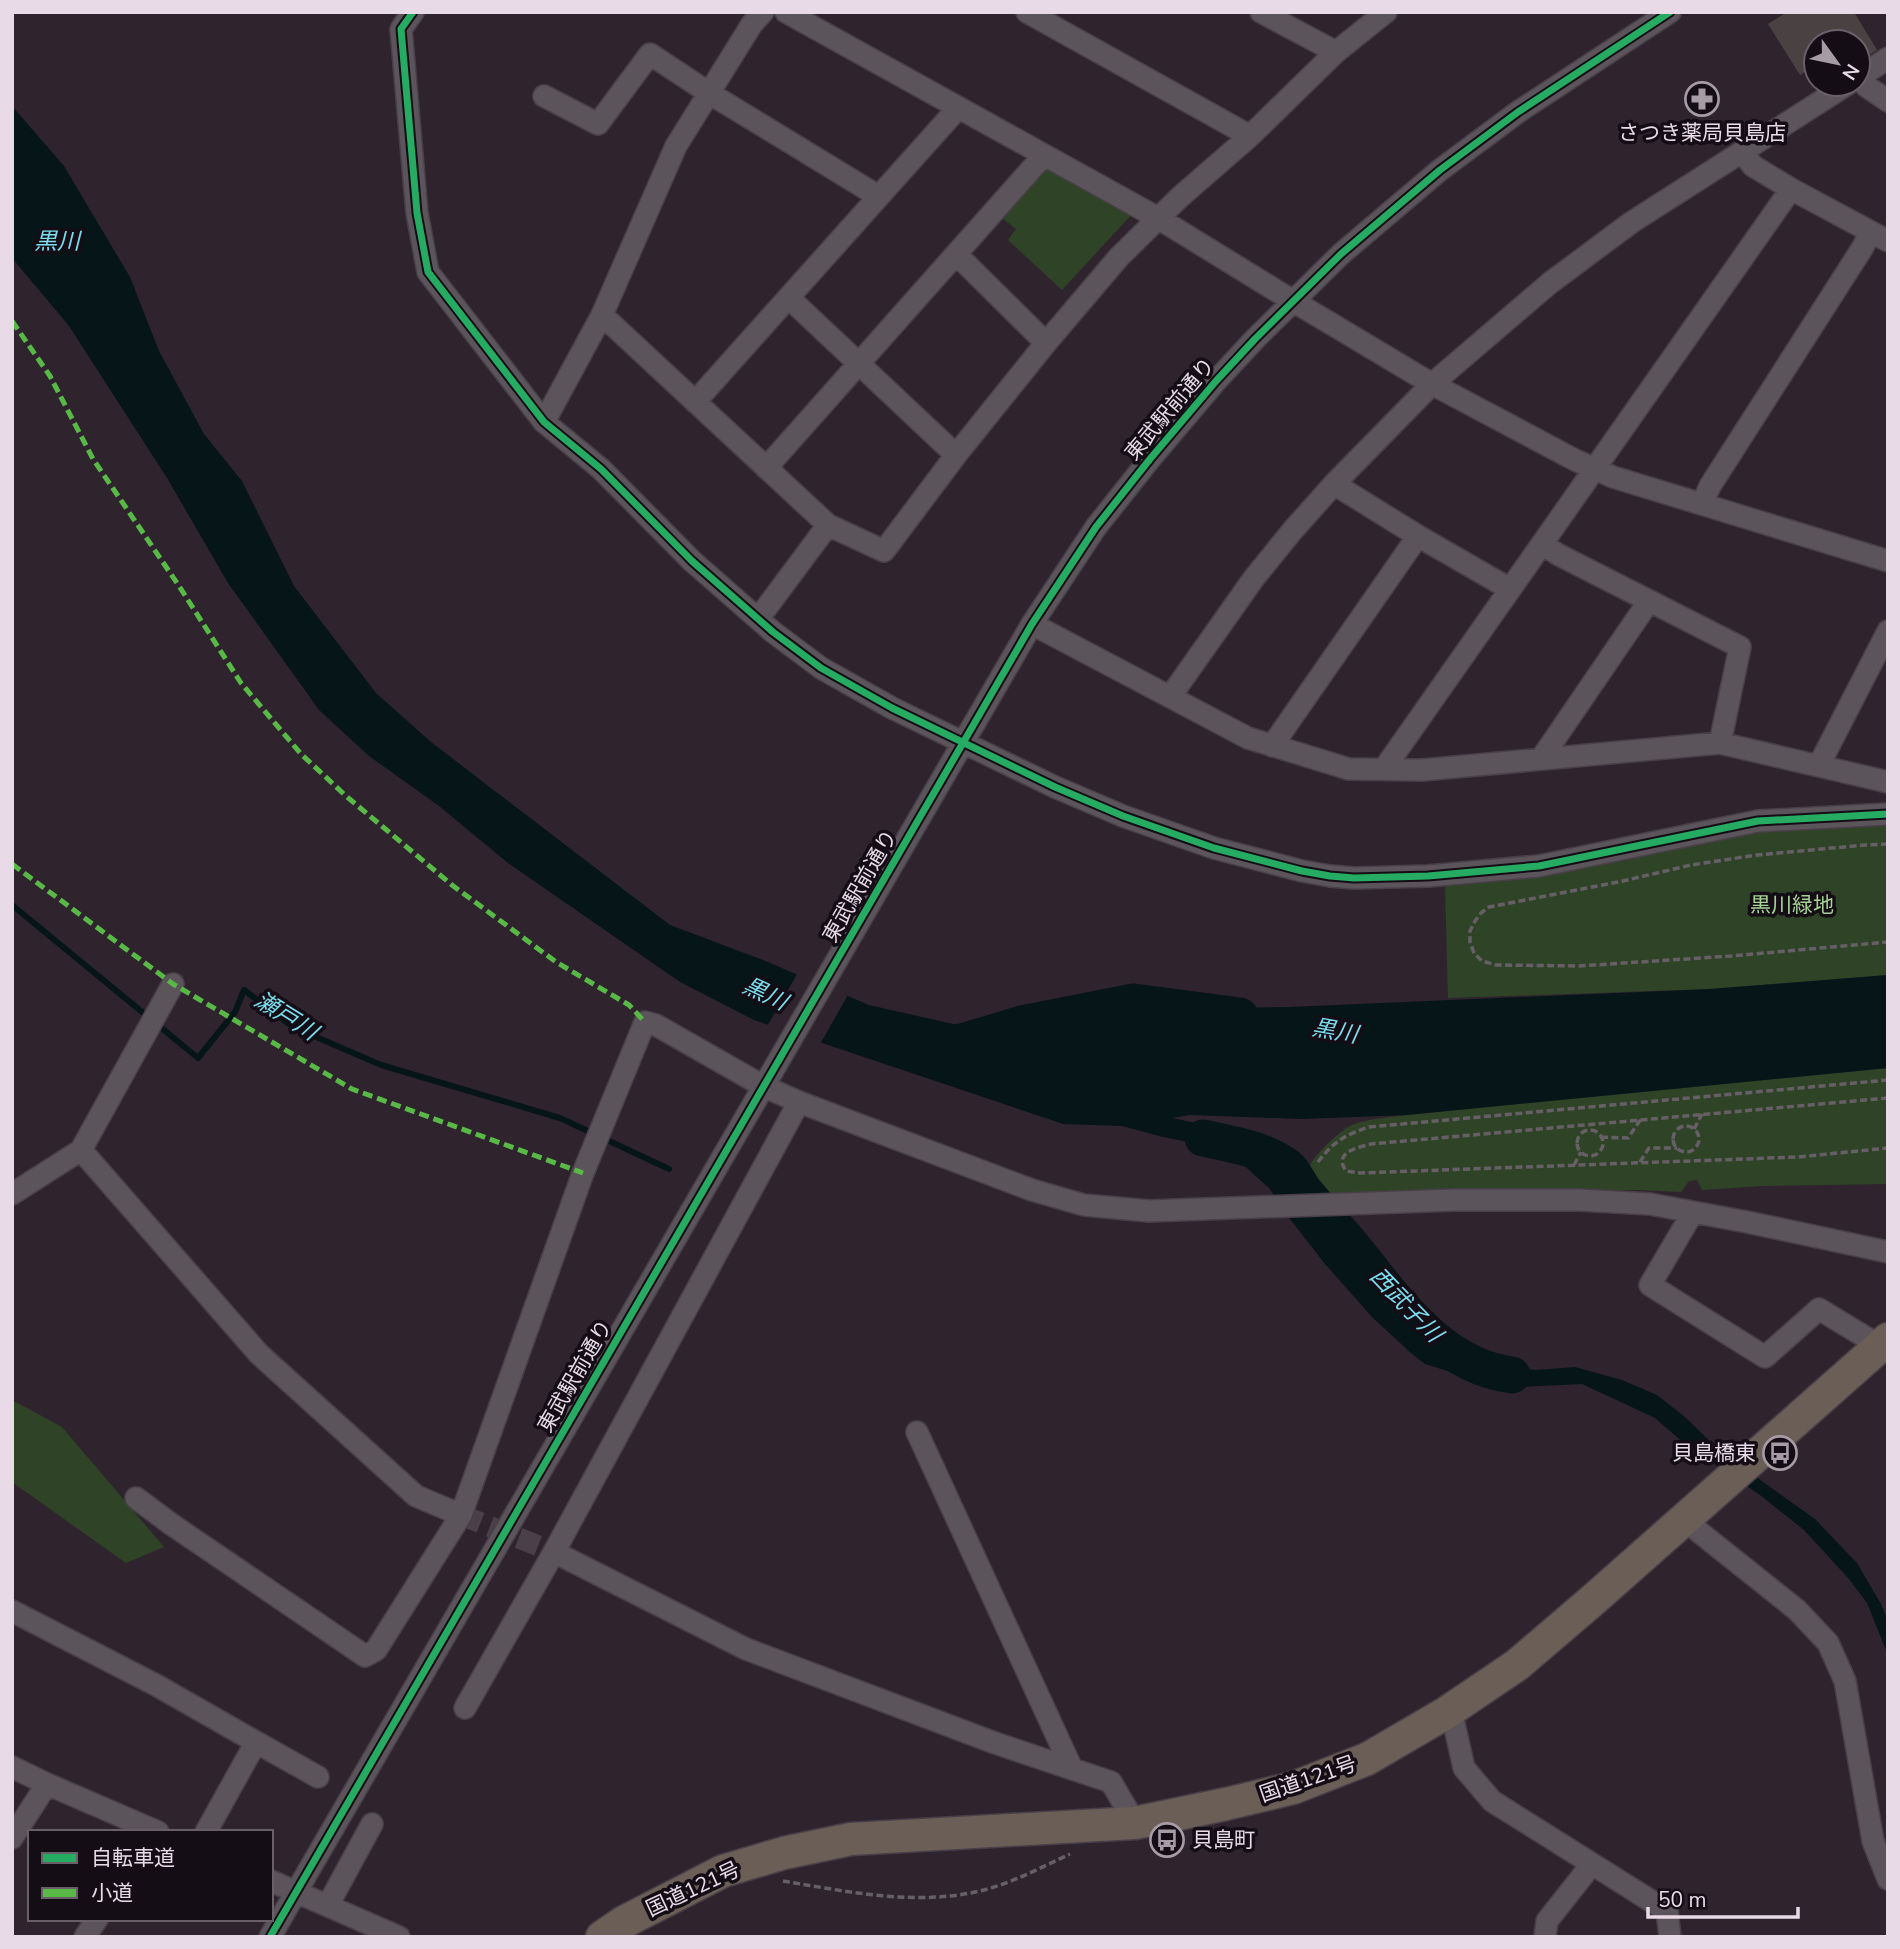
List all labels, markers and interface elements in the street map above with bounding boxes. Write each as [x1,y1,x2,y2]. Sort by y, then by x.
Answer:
north arrow [1802,28,1872,98]
text: N [1836,59,1865,85]
pharmacy icon: さつき薬局貝島店 [1683,80,1721,118]
place label: さつき薬局貝島店 [1618,119,1786,147]
water label: 黒川 [34,226,83,257]
street label: 東武駅前通り [1119,352,1221,466]
street label: 東武駅前通り [816,824,904,948]
park label: 黒川緑地 [1750,891,1834,919]
water label: 黒川 [738,970,795,1019]
water label: 瀬戸川 [249,985,326,1049]
water label: 黒川 [1310,1012,1363,1051]
water label: 西武子川 [1363,1261,1451,1351]
street label: 東武駅前通り [531,1314,619,1438]
bus stop icon: 貝島橋東 [1761,1434,1799,1472]
place label: 貝島橋東 [1672,1439,1756,1467]
street label: 国道121号 [1256,1749,1360,1809]
bus stop icon: 貝島町 [1148,1821,1186,1859]
place label: 貝島町 [1192,1826,1255,1854]
legend [28,1830,273,1921]
text: 自転車道 [91,1844,175,1872]
street label: 国道121号 [641,1855,745,1923]
scale bar [1648,1876,1798,1920]
text: 小道 [91,1879,133,1907]
text: 50 m [1658,1886,1707,1914]

